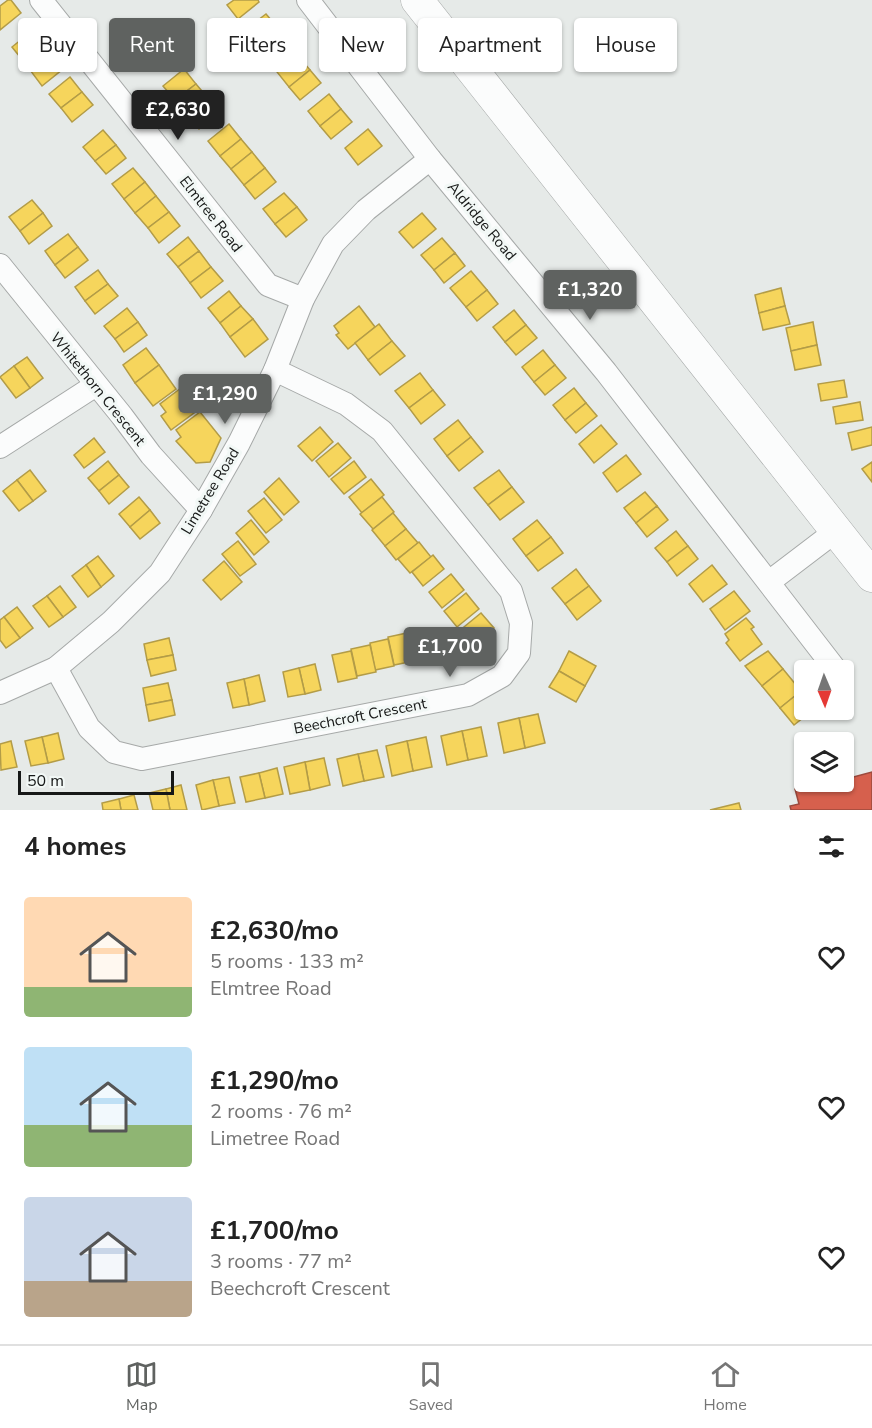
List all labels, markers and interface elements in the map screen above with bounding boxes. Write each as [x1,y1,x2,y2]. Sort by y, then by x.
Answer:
chip: Buy [18,18,97,72]
chip: Rent [109,18,195,72]
chip: Filters [207,18,307,72]
chip: New [319,18,406,72]
chip: Apartment [418,18,562,72]
chip: House [574,18,677,72]
pin: £2,630 [129,90,227,141]
text: £2,630 [146,96,210,123]
street label: Elmtree Road [175,172,247,256]
street label: Aldridge Road [443,177,521,265]
pin: £1,320 [541,270,639,321]
text: £1,320 [558,276,622,303]
street label: Whitethorn Crescent [46,328,150,451]
pin: £1,290 [176,374,274,425]
text: £1,290 [193,380,257,407]
street label: Limetree Road [176,444,244,538]
pin: £1,700 [401,627,499,678]
text: £1,700 [418,633,482,660]
north arrow [794,660,854,720]
map controls [794,660,854,792]
street label: Beechcroft Crescent [292,693,429,739]
button: layers [794,732,854,792]
scale bar [18,768,174,796]
text: 50 m [27,770,64,792]
text: 4 homes [24,829,126,864]
icon: filters [815,830,848,863]
text: £2,630/mo [210,913,339,948]
icon: home [72,921,144,993]
icon: heart [815,941,848,974]
text: 5 rooms · 133 m² [210,948,364,975]
text: Elmtree Road [210,975,332,1002]
text: £1,290/mo [210,1063,339,1098]
icon: home [72,1071,144,1143]
icon: heart [815,1091,848,1124]
text: 2 rooms · 76 m² [210,1098,352,1125]
text: Limetree Road [210,1125,340,1152]
text: £1,700/mo [210,1213,339,1248]
icon: home [72,1221,144,1293]
icon: heart [815,1241,848,1274]
text: 3 rooms · 77 m² [210,1248,352,1275]
text: Beechcroft Crescent [210,1275,390,1302]
tab: Map [125,1358,158,1416]
tab: Saved [409,1358,453,1416]
tab: Home [703,1358,747,1416]

